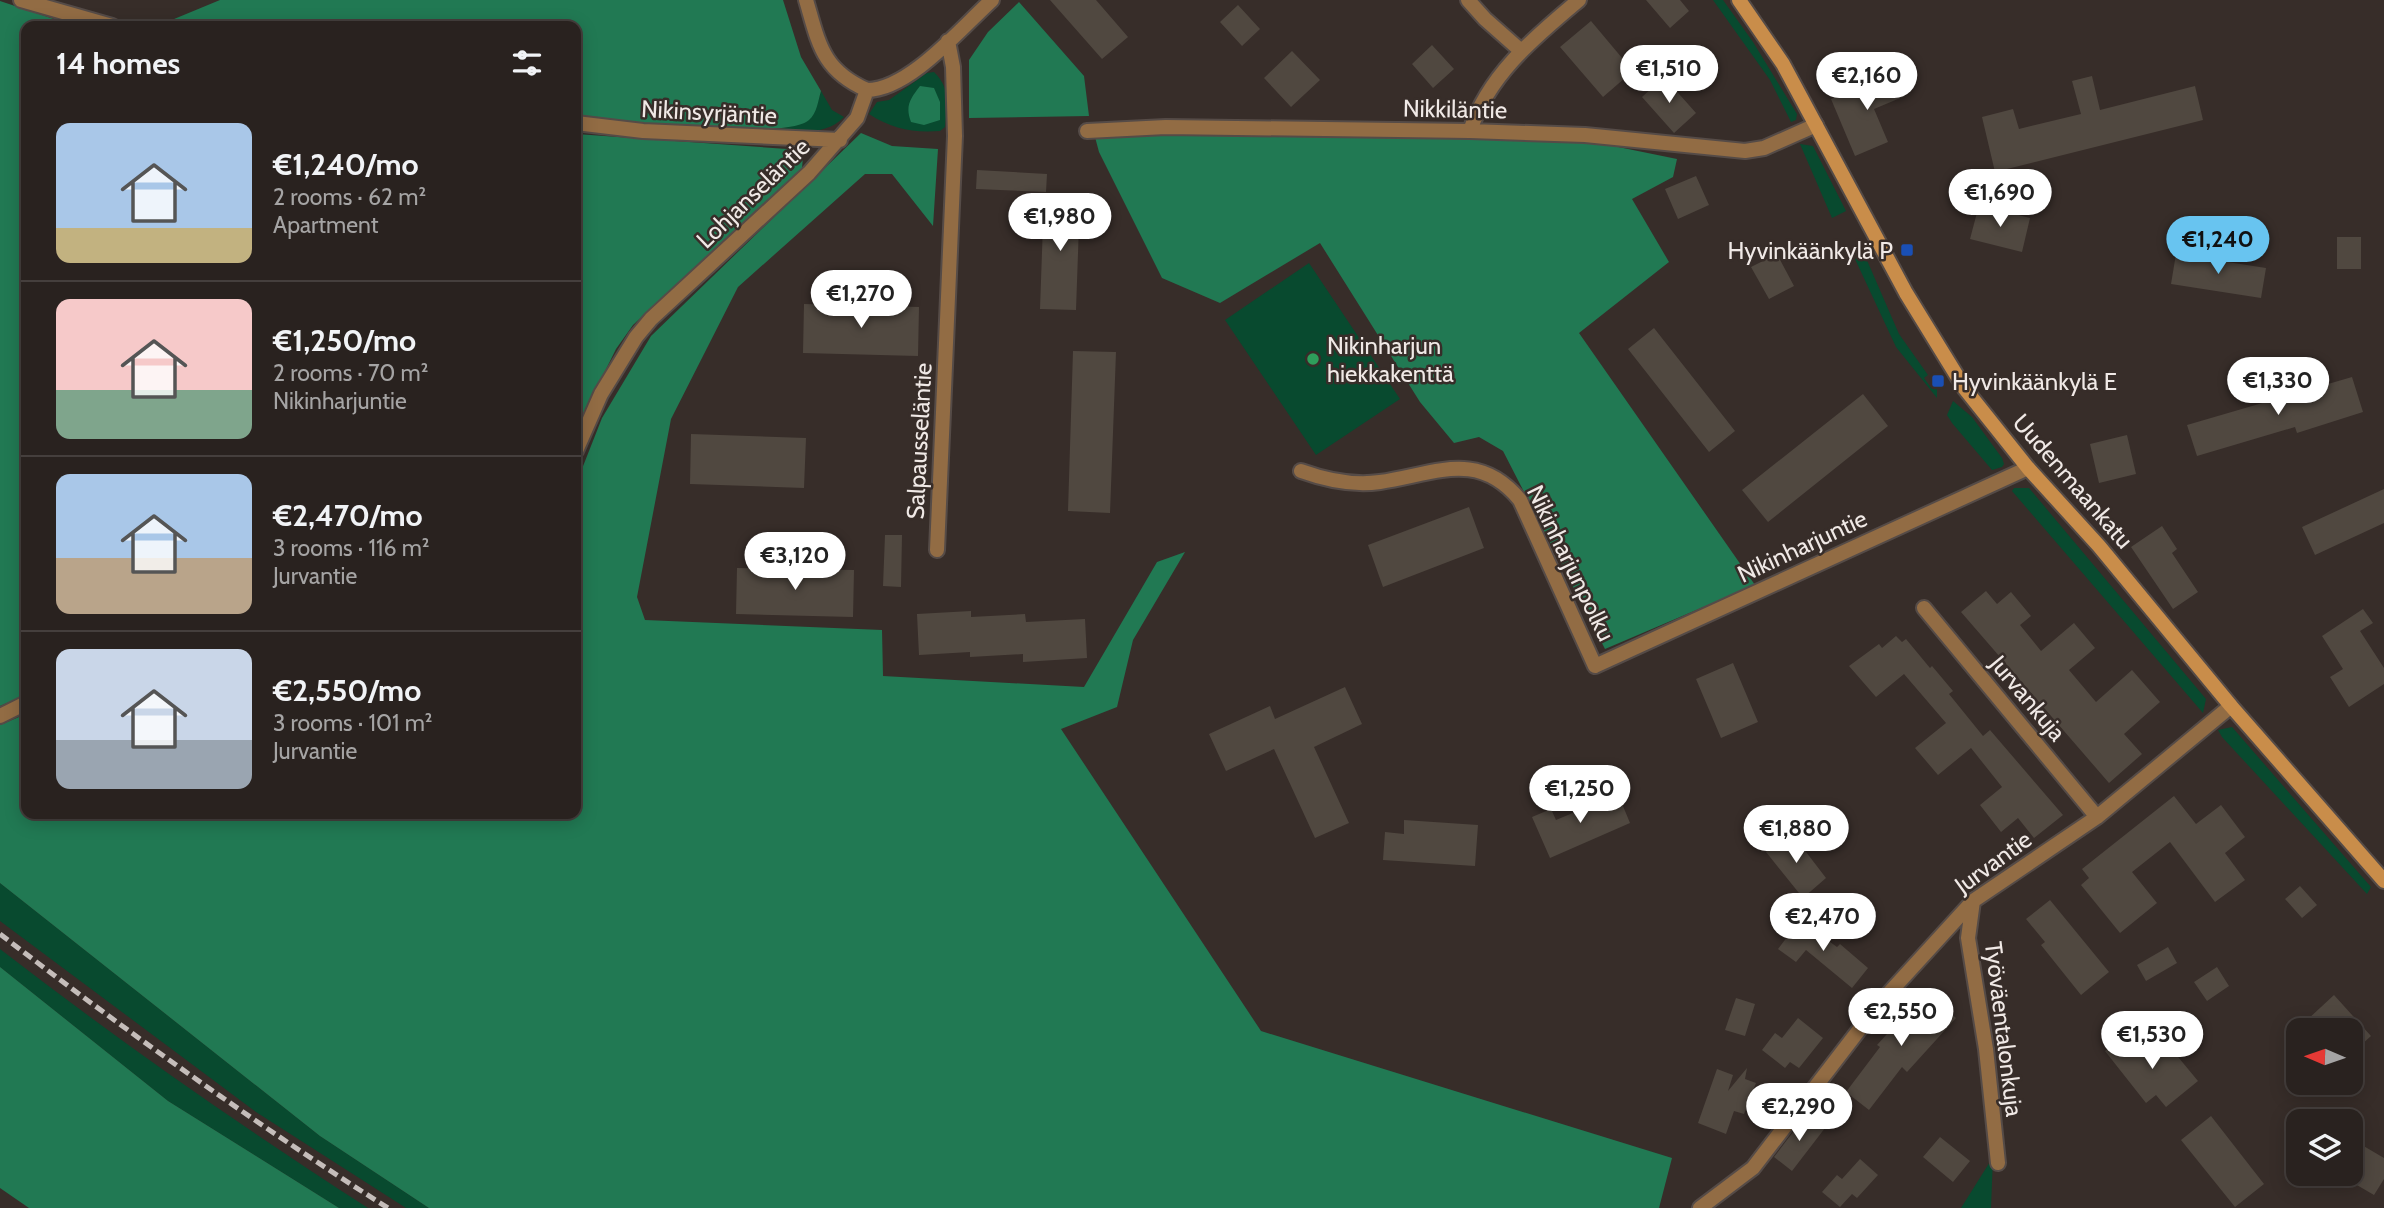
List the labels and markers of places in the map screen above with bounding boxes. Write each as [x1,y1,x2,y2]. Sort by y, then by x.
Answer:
pin: €1,510 [1612,46,1726,105]
pin: €2,160 [1810,52,1924,112]
pin: €1,690 [1943,170,2057,229]
pin: €1,980 [1003,194,1117,253]
pin: €1,240 [2161,216,2275,276]
place label: Hyvinkäänkylä P [1728,236,1893,265]
marker: Hyvinkäänkylä P [1899,242,1915,258]
pin: €1,270 [804,270,918,330]
place label: Nikinharjun hiekkakenttä [1327,331,1454,388]
marker: Nikinharjun hiekkakenttä [1305,351,1321,367]
pin: €1,330 [2221,358,2335,417]
place label: Hyvinkäänkylä E [1952,367,2117,396]
marker: Hyvinkäänkylä E [1930,373,1946,389]
pin: €3,120 [738,532,852,592]
pin: €1,250 [1523,766,1637,825]
pin: €1,880 [1739,806,1853,865]
pin: €2,470 [1766,894,1880,953]
pin: €2,550 [1844,988,1958,1048]
pin: €1,530 [2095,1012,2209,1071]
pin: €2,290 [1742,1084,1856,1143]

